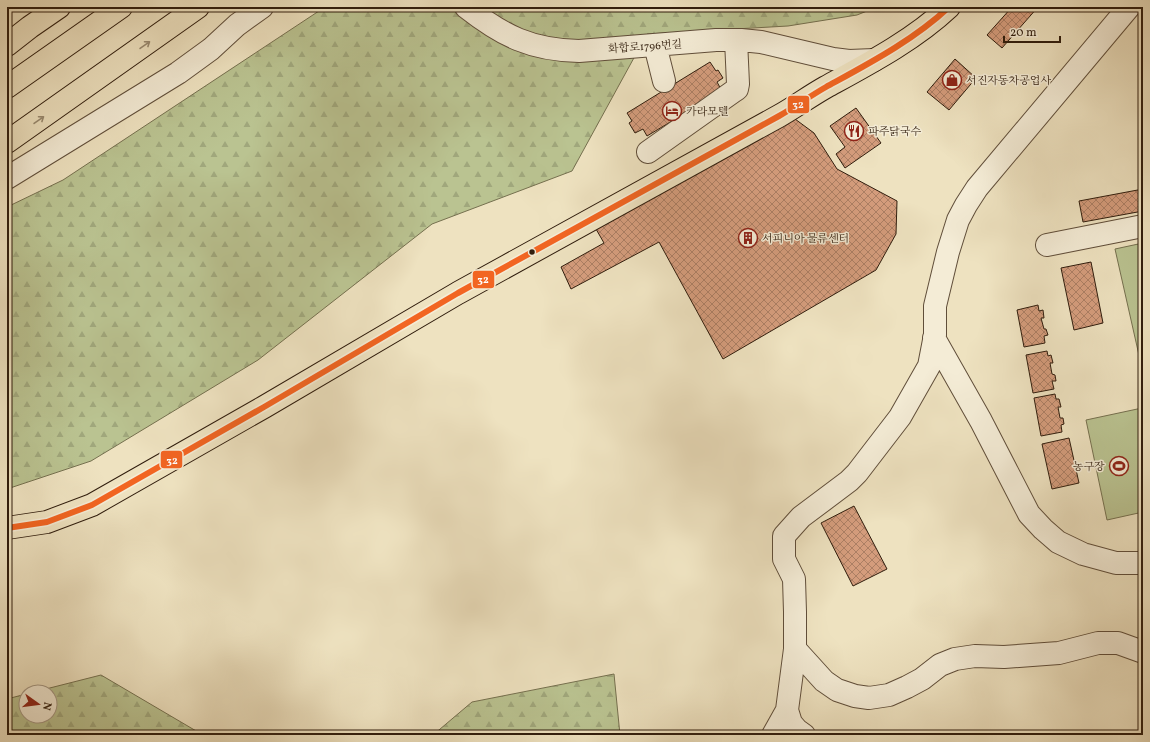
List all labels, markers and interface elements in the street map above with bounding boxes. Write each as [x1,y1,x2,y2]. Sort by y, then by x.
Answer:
scale bar [1004,18,1060,44]
text: 20 m [1010,25,1037,41]
street label: 화합로1796번길 [608,37,683,58]
one-way arrow [139,41,150,49]
shop icon: 서진자동차공업사 [941,69,963,91]
place label: 서진자동차공업사 [966,74,1051,89]
line badge: 32 [787,95,810,114]
text: 32 [792,98,804,113]
hotel icon: 카라모텔 [661,100,683,122]
place label: 카라모텔 [686,105,729,120]
one-way arrow [33,116,44,124]
restaurant icon: 파주닭국수 [843,120,865,142]
place label: 파주닭국수 [868,125,922,140]
building icon: 서피니아 물류센터 [737,227,759,249]
place label: 서피니아 물류센터 [762,232,849,247]
unlabelled marker [527,247,537,257]
line badge: 32 [472,270,495,289]
text: 32 [477,273,489,288]
line badge: 32 [160,450,183,469]
text: 32 [166,454,178,469]
sports icon: 농구장 [1108,455,1130,477]
place label: 농구장 [1073,460,1105,475]
north arrow [18,684,58,724]
text: N [38,700,54,712]

